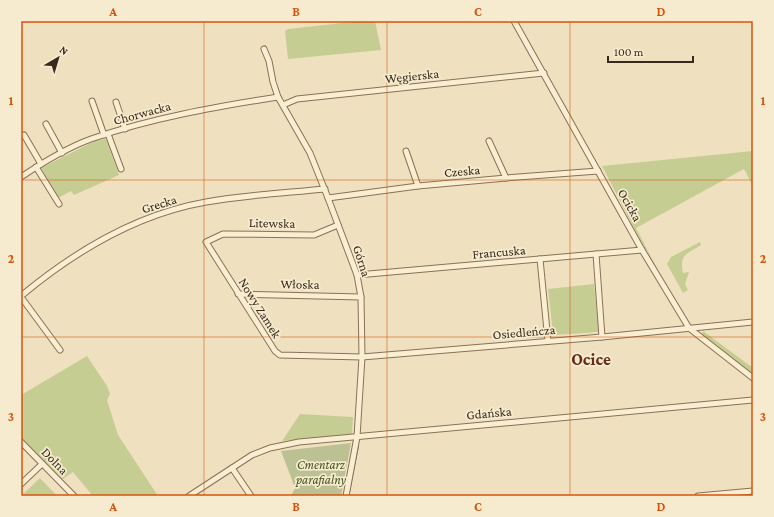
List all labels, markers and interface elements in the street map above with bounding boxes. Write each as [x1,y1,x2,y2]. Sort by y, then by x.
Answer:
text: A [108,4,117,19]
text: B [292,4,300,19]
text: C [474,4,482,19]
text: D [657,4,666,19]
north arrow [38,38,78,78]
scale bar [608,38,693,64]
text: N [58,43,71,57]
text: 100 m [614,45,644,59]
street label: Węgierska [384,66,440,86]
text: 1 [9,93,14,108]
text: 1 [761,93,766,108]
street label: Chorwacka [112,98,172,128]
street label: Czeska [443,162,481,180]
street label: Ocicka [615,186,645,224]
street label: Grecka [140,192,178,216]
street label: Litewska [249,215,295,231]
street label: Francuska [472,242,526,262]
street label: Górna [350,243,374,279]
text: 2 [8,251,15,266]
text: 2 [760,251,767,266]
street label: Nowy Zamek [236,275,285,342]
street label: Włoska [280,276,320,292]
street label: Osiedleńcza [492,322,556,342]
district label: Ocice [571,350,611,369]
street label: Gdańska [466,404,512,422]
text: 3 [8,409,14,424]
text: 3 [760,409,766,424]
street label: Dolna [39,444,71,478]
park label: Cmentarz parafialny [295,457,347,487]
text: A [108,499,117,514]
text: B [292,499,300,514]
text: C [474,499,482,514]
text: D [657,499,666,514]

